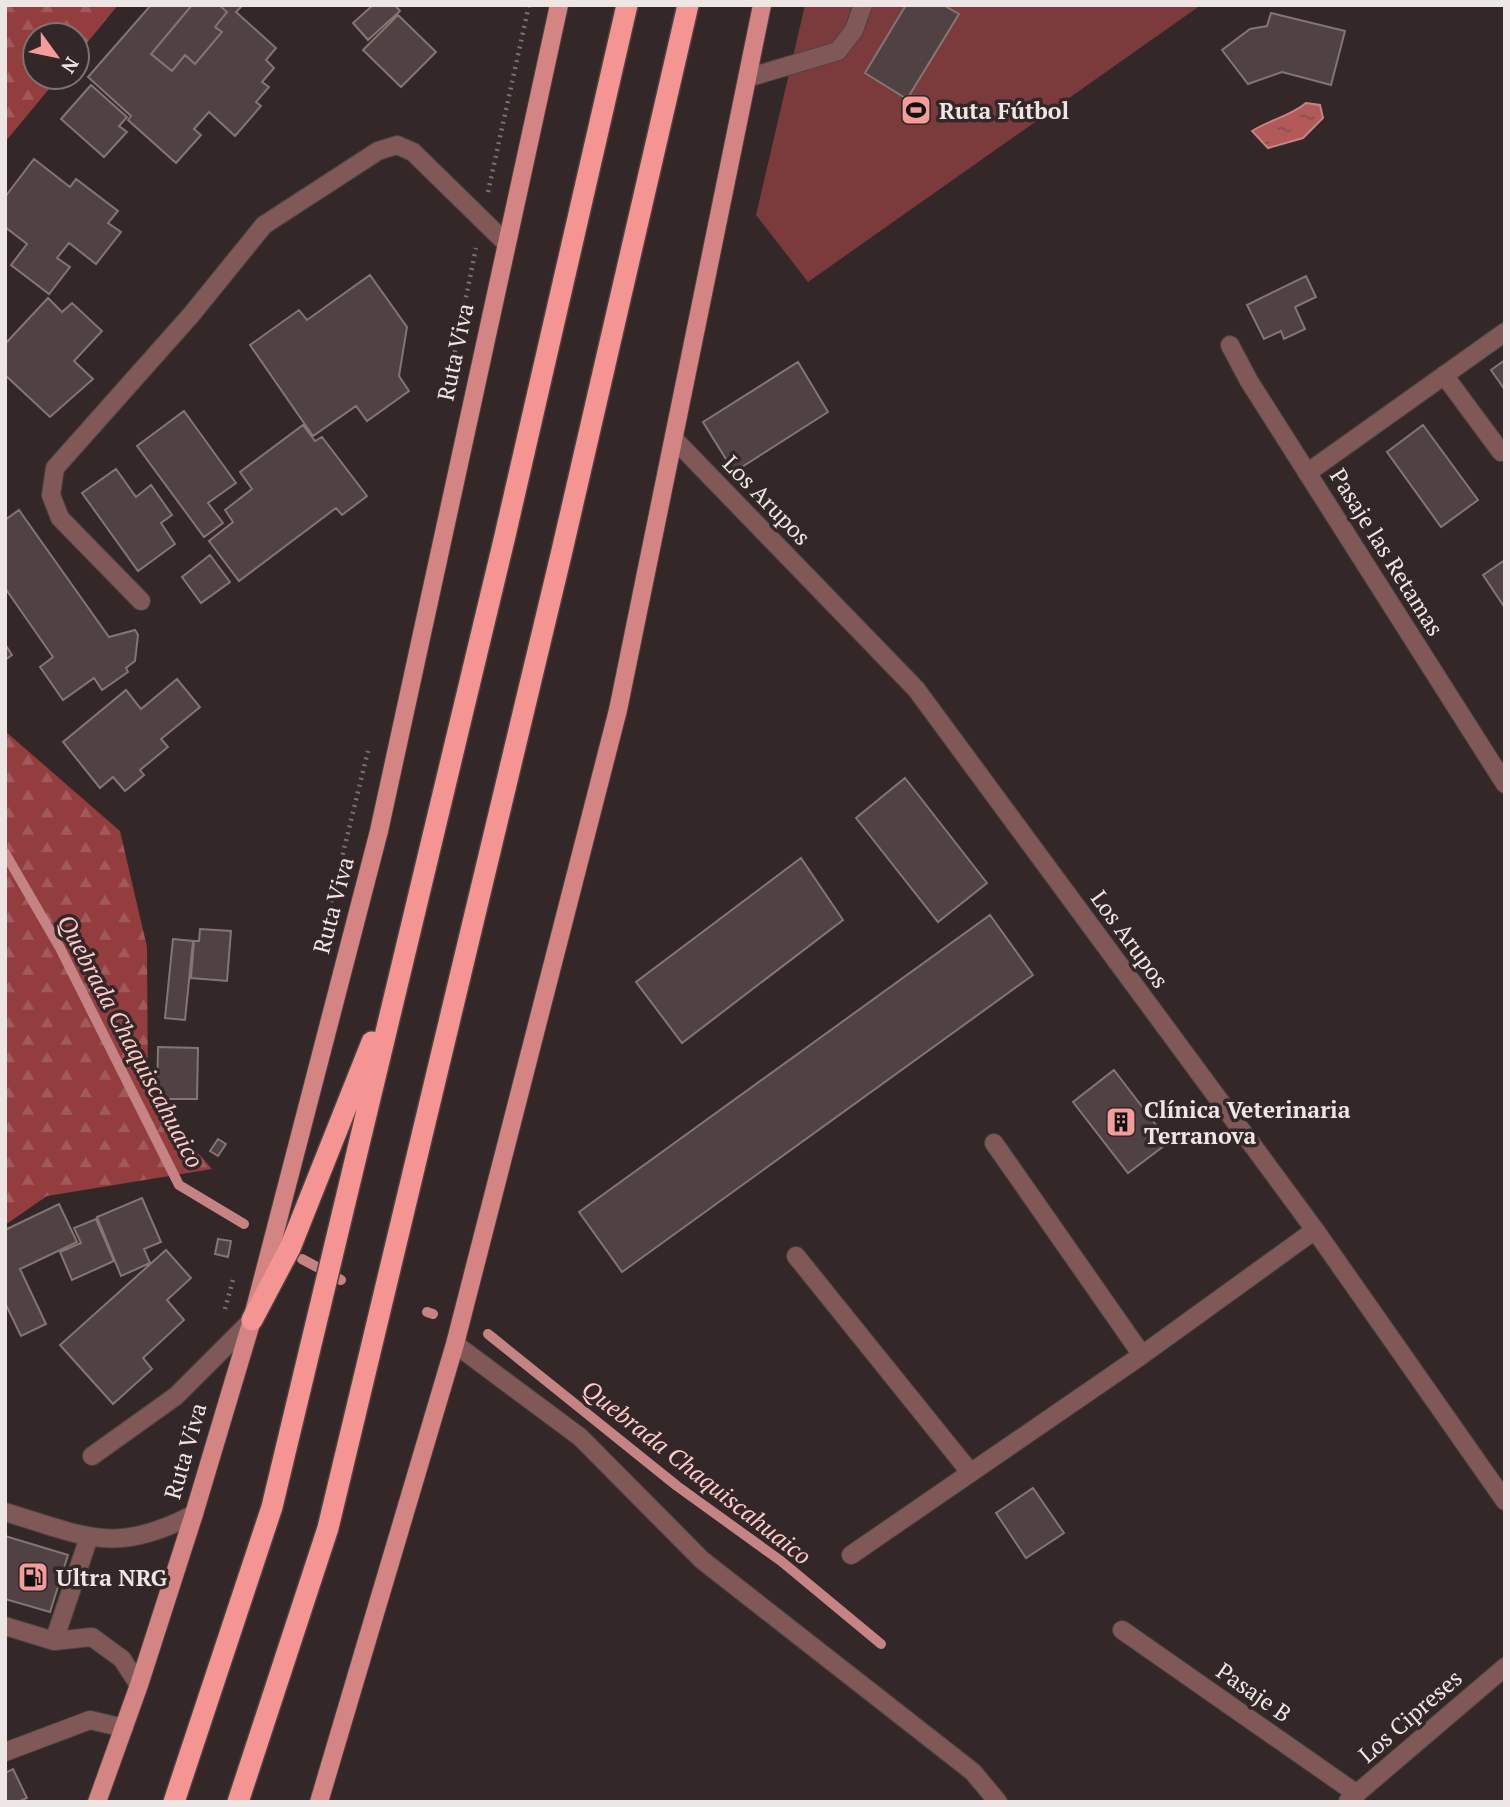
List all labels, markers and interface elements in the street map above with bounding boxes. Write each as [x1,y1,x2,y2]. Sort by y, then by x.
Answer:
north arrow [21,21,91,91]
text: N [56,53,85,79]
sports icon: Ruta Fútbol [899,93,933,127]
place label: Ruta Fútbol [939,95,1069,126]
street label: Ruta Viva [430,300,481,404]
street label: Los Arupos [716,448,818,552]
street label: Pasaje las Retamas [1323,462,1451,642]
street label: Ruta Viva [305,853,361,957]
street label: Los Arupos [1084,884,1176,994]
water label: Quebrada Chaquiscahuaico [50,909,212,1173]
place label: Clínica Veterinaria Terranova [1144,1094,1351,1151]
building icon: Clínica Veterinaria Terranova [1104,1105,1138,1139]
water label: Quebrada Chaquiscahuaico [576,1372,818,1572]
street label: Ruta Viva [156,1399,214,1503]
fuel station icon: Ultra NRG [16,1560,50,1594]
place label: Ultra NRG [56,1562,168,1593]
street label: Pasaje B [1210,1655,1298,1729]
street label: Los Cipreses [1352,1662,1468,1770]

